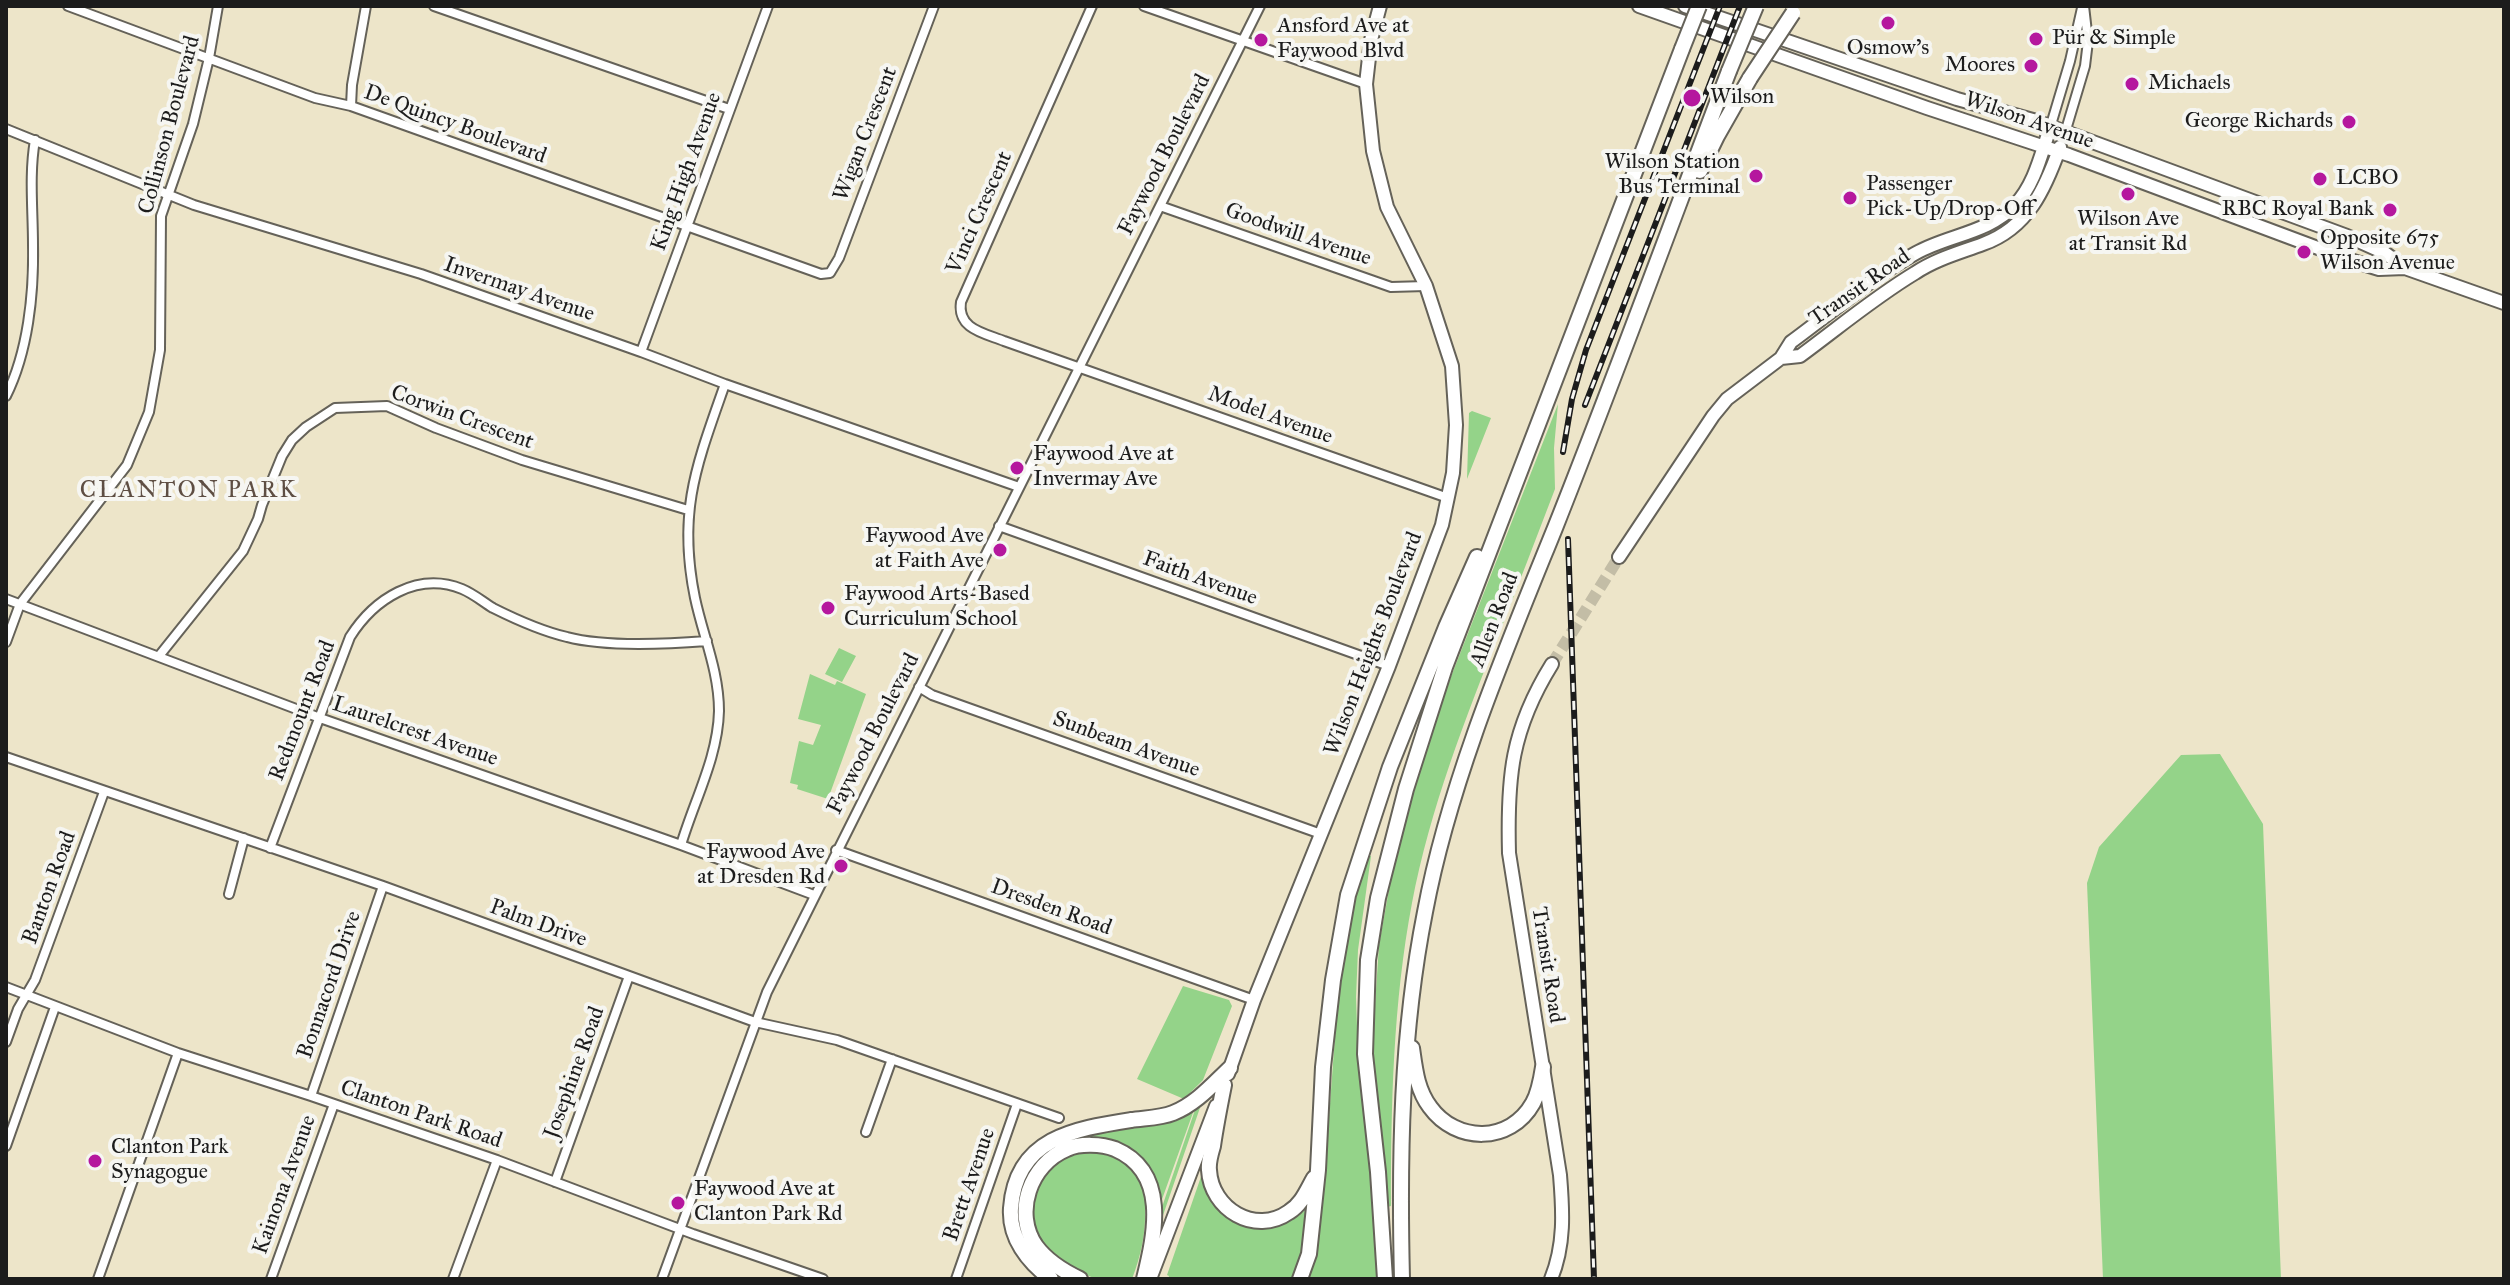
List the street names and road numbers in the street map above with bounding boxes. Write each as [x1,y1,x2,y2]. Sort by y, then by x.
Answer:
street label: Collinson Boulevard [134,33,206,217]
street label: Wigan Crescent [828,63,904,205]
street label: Faywood Boulevard [1113,70,1217,240]
street label: De Quincy Boulevard [360,80,550,170]
street label: Wilson Avenue [1961,87,2097,155]
street label: King High Avenue [646,89,728,255]
street label: Vinci Crescent [941,148,1019,278]
street label: Goodwill Avenue [1222,198,1374,272]
street label: Transit Road [1804,244,1916,332]
street label: Invermay Avenue [440,252,598,328]
street label: Corwin Crescent [387,380,537,456]
street label: Model Avenue [1204,381,1336,451]
street label: Wilson Heights Boulevard [1319,529,1429,759]
street label: Faith Avenue [1139,546,1261,612]
street label: Allen Road [1465,569,1525,671]
street label: Redmount Road [264,637,342,785]
street label: Faywood Boulevard [822,649,926,819]
street label: Laurelcrest Avenue [329,691,501,773]
street label: Sunbeam Avenue [1049,706,1203,784]
street label: Banton Road [17,828,83,948]
street label: Dresden Road [987,874,1115,942]
street label: Palm Drive [486,894,590,954]
street label: Transit Road [1525,905,1569,1025]
street label: Bonnacord Drive [292,908,368,1062]
street label: Josephine Road [539,1003,611,1143]
street label: Clanton Park Road [337,1075,505,1155]
street label: Kainona Avenue [248,1112,322,1258]
street label: Brett Avenue [938,1125,1002,1245]

